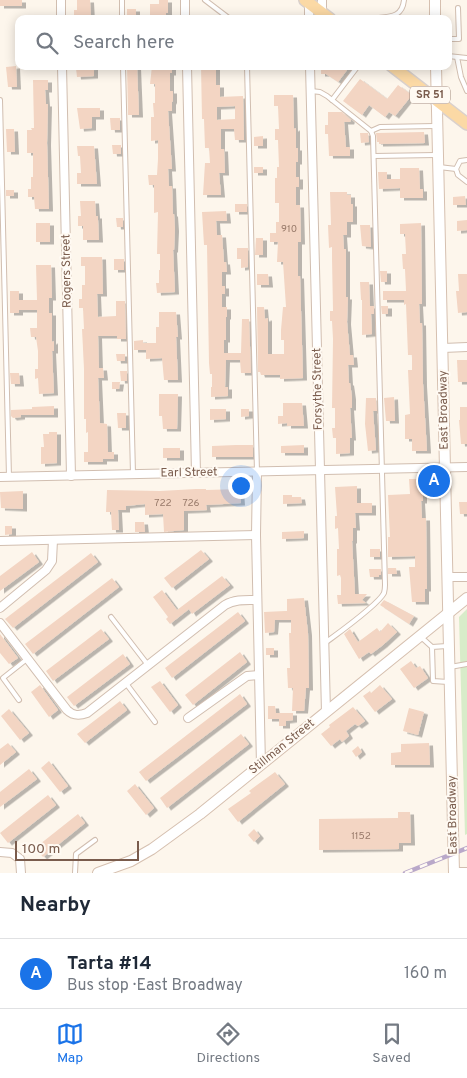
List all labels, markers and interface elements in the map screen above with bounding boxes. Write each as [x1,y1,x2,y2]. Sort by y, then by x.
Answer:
search box [15,15,452,70]
icon: search [33,29,61,57]
text: Search here [73,31,175,55]
road number: SR 51 [410,86,450,104]
house number: 910 [281,223,297,236]
street label: Rogers Street [58,234,76,308]
street label: Forsythe Street [309,348,327,430]
street label: East Broadway [435,370,453,450]
pin: A [418,462,450,500]
street label: Earl Street [160,465,218,481]
your location [228,473,254,499]
house number: 722 [154,497,172,510]
house number: 726 [182,497,200,510]
street label: Stillman Street [246,716,318,778]
street label: East Broadway [444,775,462,855]
house number: 1152 [351,830,371,843]
scale bar [15,838,139,861]
text: 100 m [22,841,60,858]
text: Nearby [20,892,91,919]
text: Tarta #14 [67,952,152,976]
text: A [30,964,42,984]
text: 160 m [404,964,447,984]
text: Bus stop · East Broadway [67,976,243,996]
tab: Map [56,1020,84,1067]
tab: Directions [196,1020,260,1067]
tab: Saved [372,1020,411,1067]

